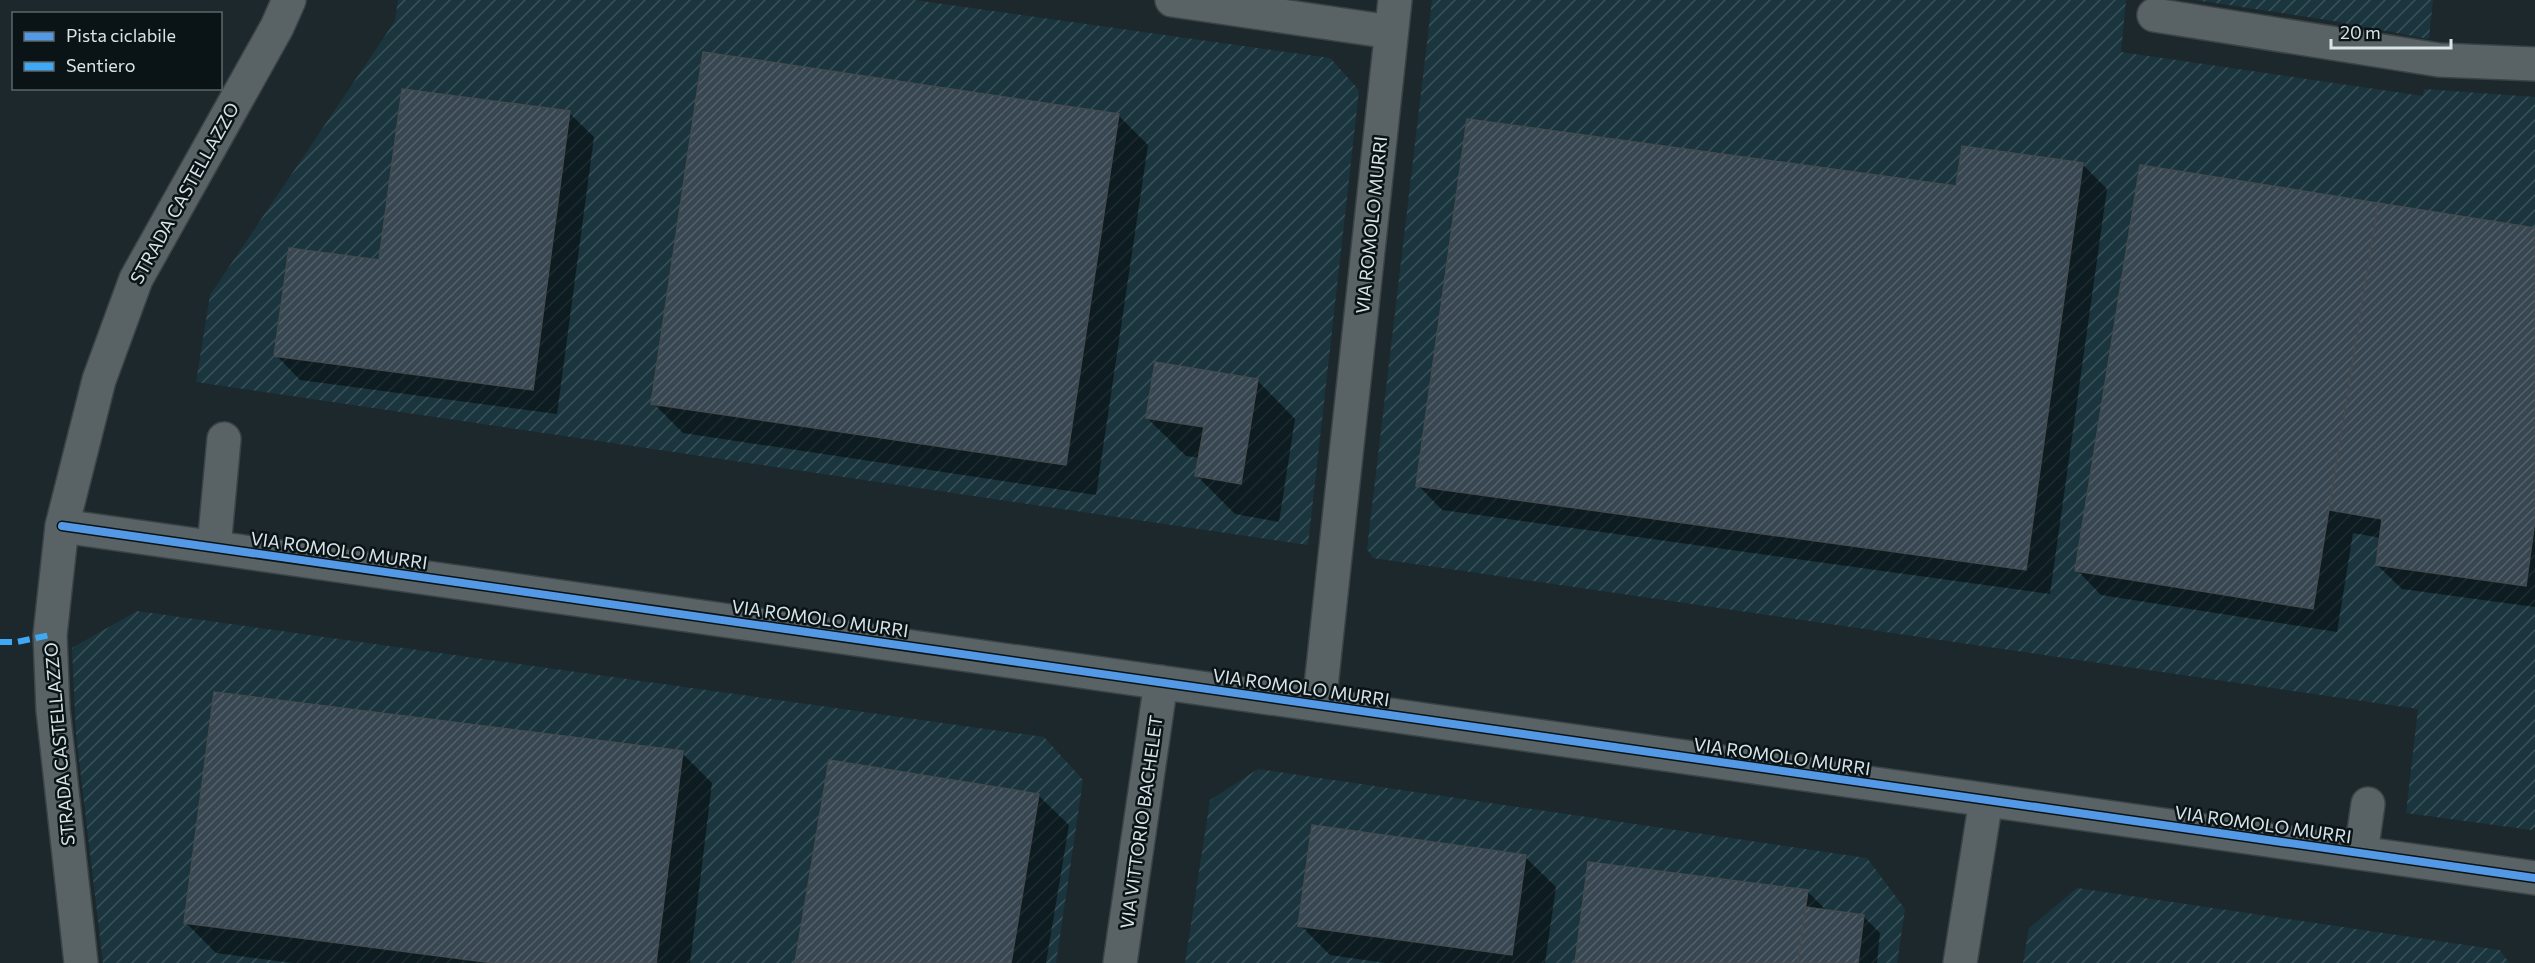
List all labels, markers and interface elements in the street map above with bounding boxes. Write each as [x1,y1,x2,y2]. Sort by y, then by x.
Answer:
legend [12,12,222,90]
scale bar [2331,12,2451,50]
text: 20 m [2340,21,2381,43]
text: Pista ciclabile [66,24,176,46]
text: Sentiero [66,54,136,76]
street label: STRADA CASTELLAZZO [125,99,243,287]
street label: VIA ROMOLO MURRI [1351,135,1391,315]
street label: VIA ROMOLO MURRI [249,527,429,573]
street label: VIA ROMOLO MURRI [730,595,910,641]
street label: STRADA CASTELLAZZO [39,641,79,847]
street label: VIA ROMOLO MURRI [1211,664,1391,710]
street label: VIA VITTORIO BACHELET [1115,714,1167,930]
street label: VIA ROMOLO MURRI [1692,733,1872,779]
street label: VIA ROMOLO MURRI [2173,801,2353,847]

